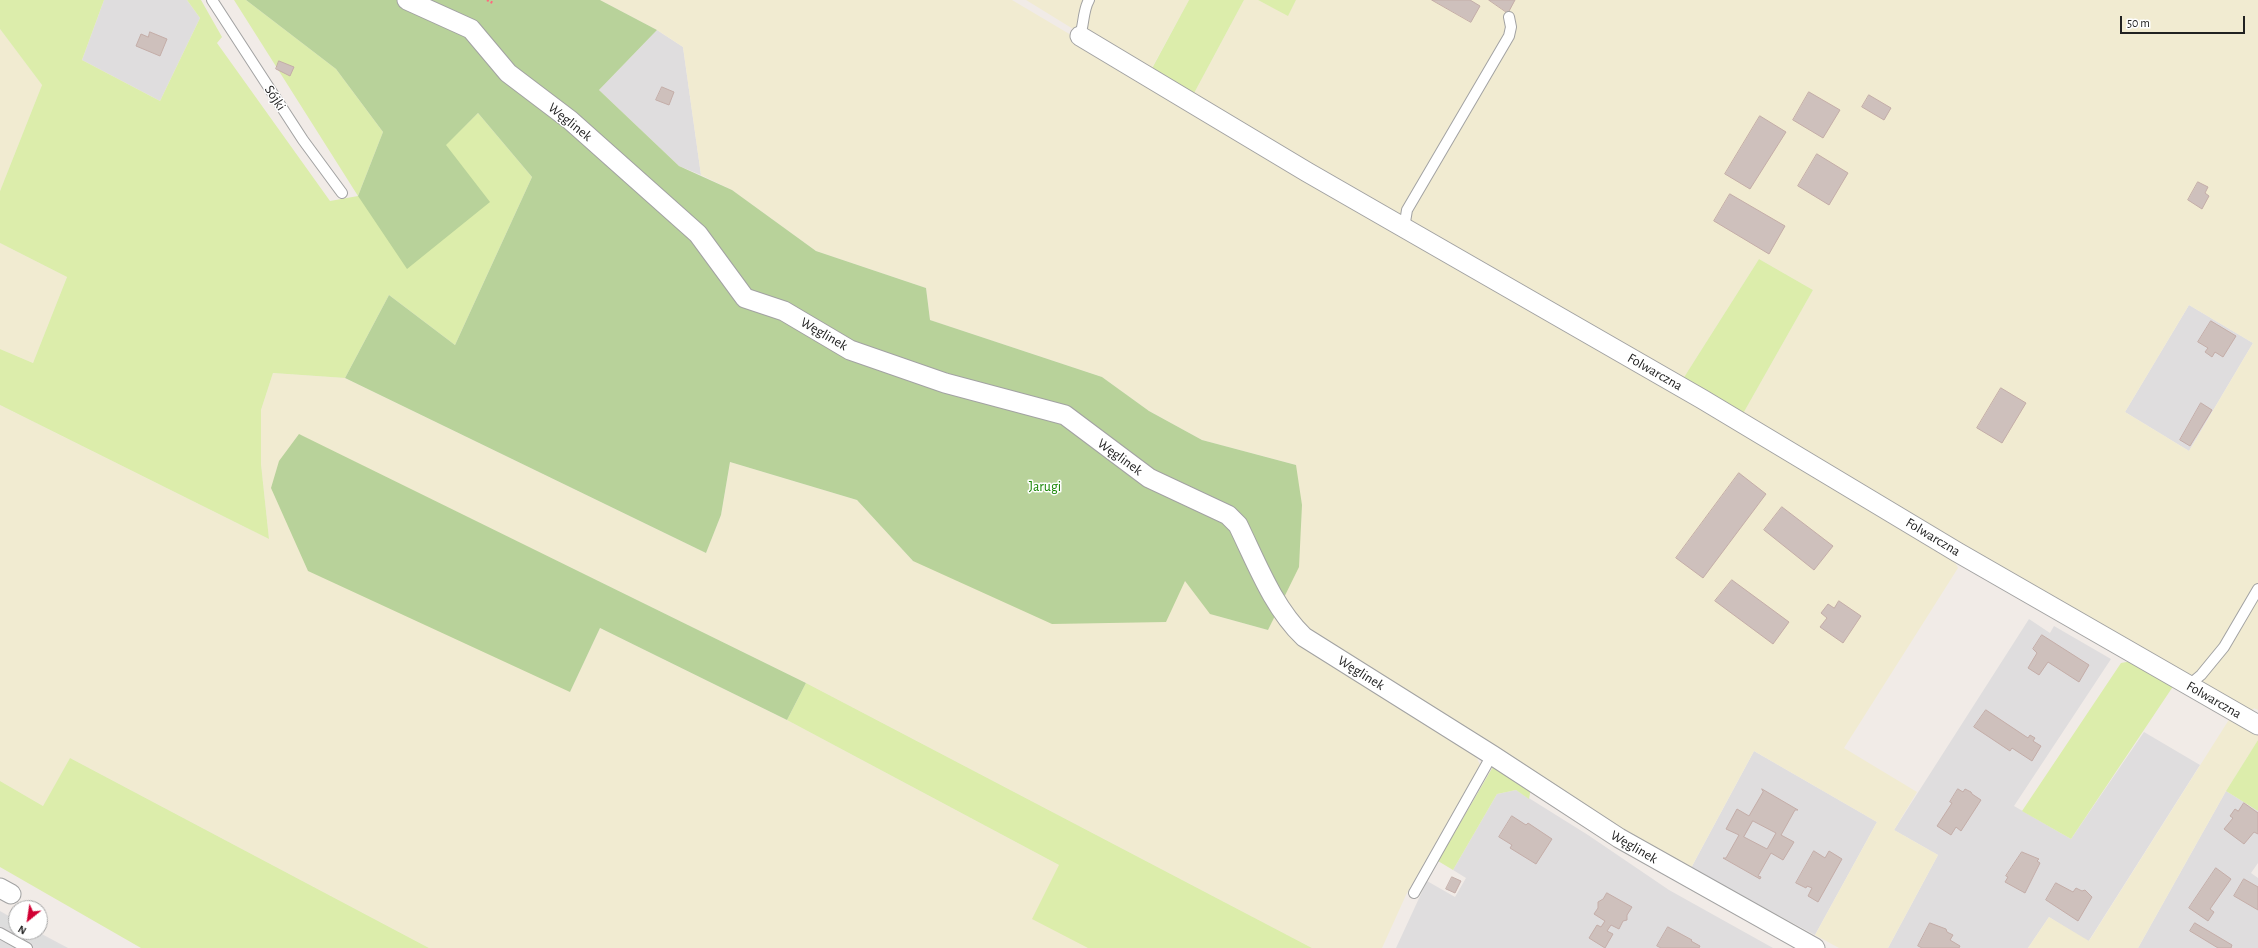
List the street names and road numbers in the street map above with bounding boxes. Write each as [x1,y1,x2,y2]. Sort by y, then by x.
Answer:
street label: Sójki [261,82,289,114]
street label: Węglinek [545,99,595,145]
street label: Węglinek [797,314,851,354]
street label: Folwarczna [1624,350,1686,394]
street label: Węglinek [1094,435,1146,479]
street label: Folwarczna [1903,514,1963,560]
street label: Węglinek [1335,652,1387,694]
street label: Folwarczna [2183,678,2245,722]
street label: Węglinek [1607,827,1661,867]

